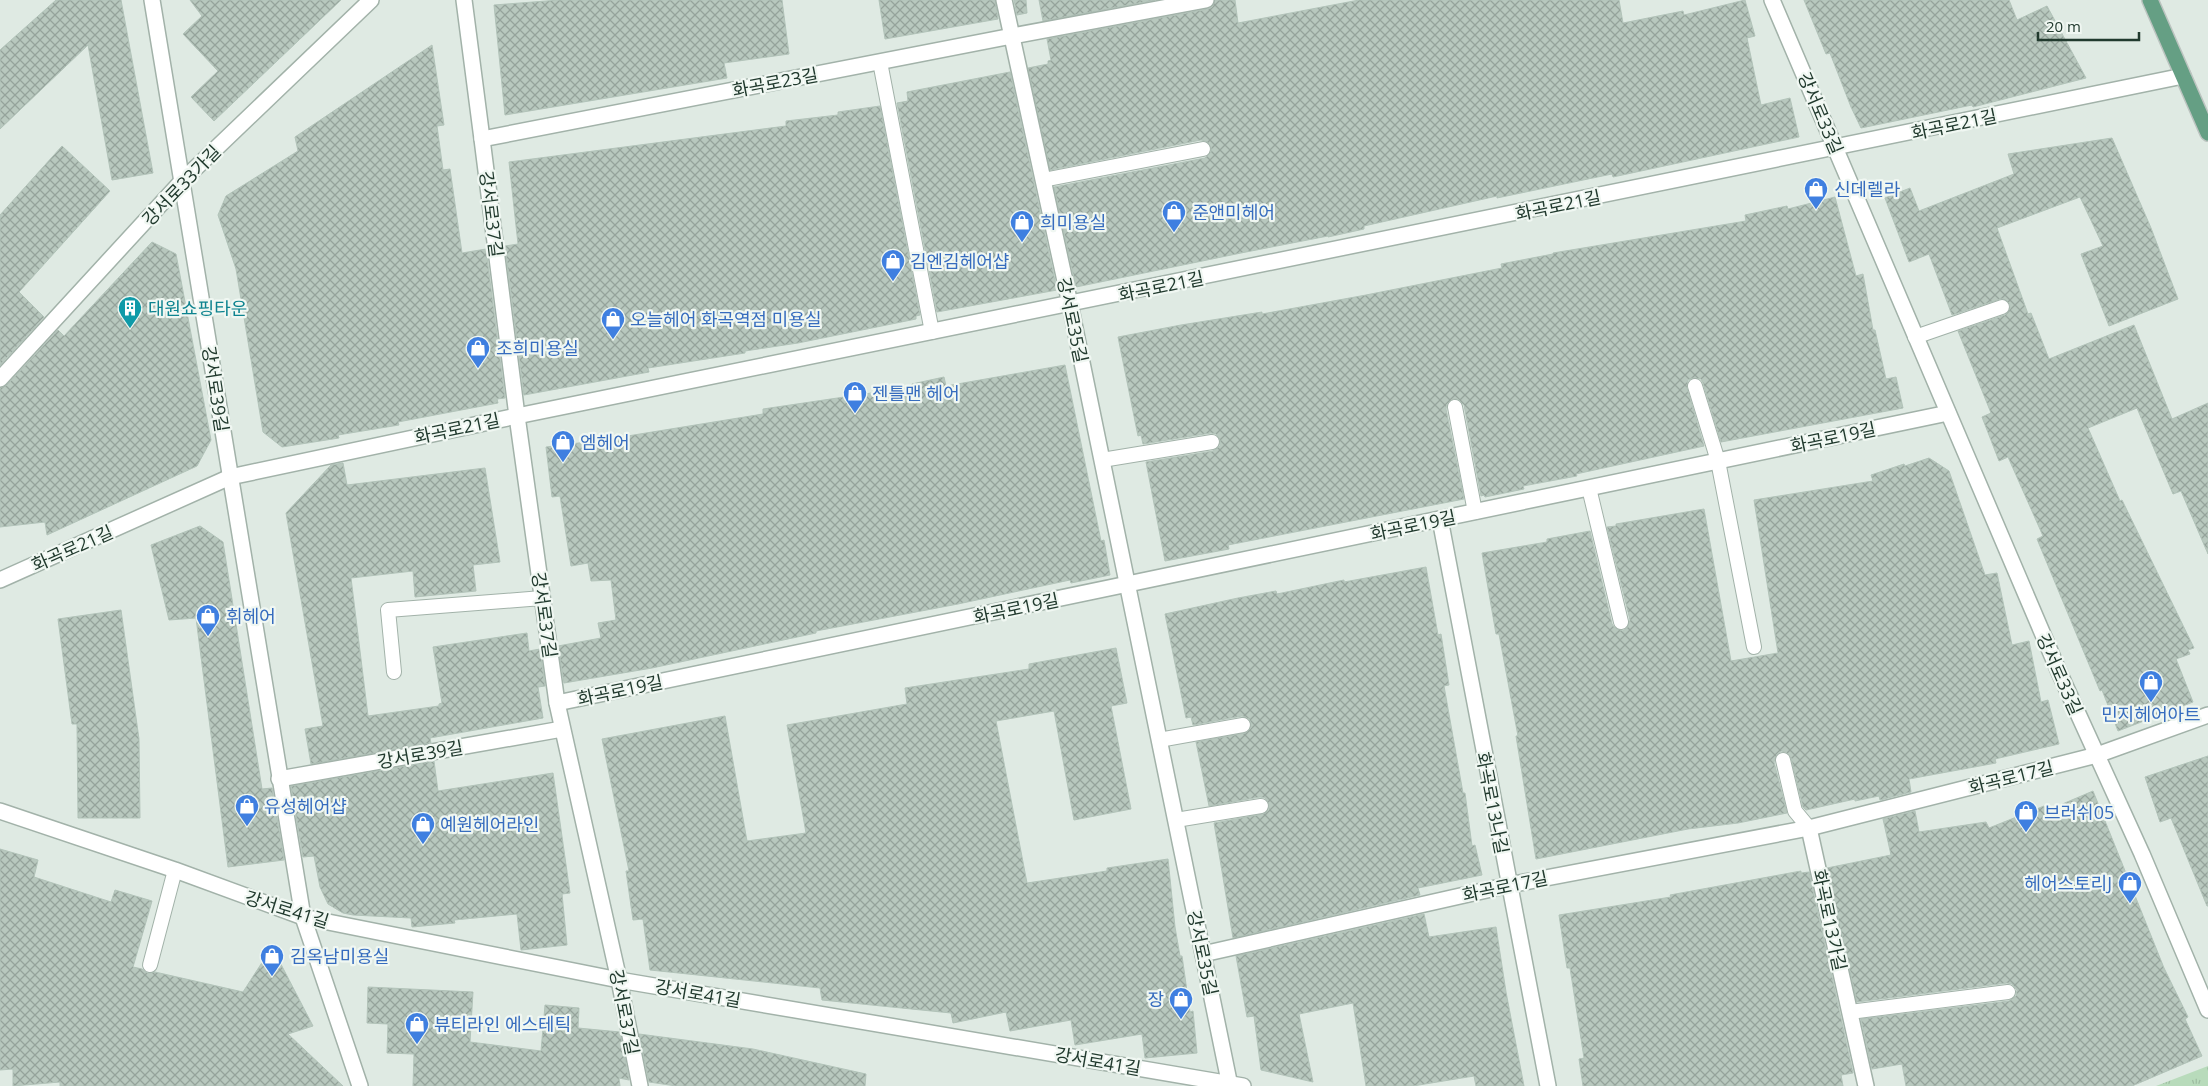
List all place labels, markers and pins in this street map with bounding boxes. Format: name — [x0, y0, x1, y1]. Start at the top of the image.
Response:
shop icon: 신데렐라 — [1803, 176, 1829, 210]
place label: 신데렐라 — [1834, 177, 1901, 201]
shop icon: 준앤미헤어 — [1161, 199, 1187, 233]
place label: 준앤미헤어 — [1192, 200, 1275, 224]
shop icon: 희미용실 — [1009, 209, 1035, 243]
place label: 희미용실 — [1040, 210, 1106, 234]
shop icon: 김엔김헤어샵 — [880, 248, 906, 282]
place label: 김엔김헤어샵 — [910, 249, 1009, 273]
building icon: 대원쇼핑타운 — [117, 295, 143, 329]
place label: 대원쇼핑타운 — [148, 296, 247, 320]
shop icon: 오늘헤어 화곡역점 미용실 — [600, 306, 626, 340]
place label: 오늘헤어 화곡역점 미용실 — [630, 307, 822, 331]
shop icon: 조희미용실 — [465, 335, 491, 369]
place label: 조희미용실 — [496, 336, 579, 360]
shop icon: 젠틀맨 헤어 — [842, 380, 868, 414]
place label: 젠틀맨 헤어 — [872, 381, 959, 405]
shop icon: 엠헤어 — [550, 429, 576, 463]
place label: 엠헤어 — [580, 430, 630, 454]
shop icon: 휘헤어 — [195, 603, 221, 637]
place label: 휘헤어 — [226, 604, 276, 628]
shop icon: 민지헤어아트 — [2138, 669, 2164, 703]
place label: 민지헤어아트 — [2101, 702, 2201, 726]
shop icon: 유성헤어샵 — [234, 793, 260, 827]
place label: 유성헤어샵 — [264, 794, 347, 818]
shop icon: 브러쉬05 — [2013, 799, 2039, 833]
place label: 브러쉬05 — [2044, 800, 2114, 824]
shop icon: 예원헤어라인 — [410, 811, 436, 845]
place label: 예원헤어라인 — [440, 812, 539, 836]
shop icon: 헤어스토리J — [2117, 870, 2143, 904]
place label: 헤어스토리J — [2024, 871, 2112, 895]
shop icon: 김옥남미용실 — [259, 943, 285, 977]
place label: 김옥남미용실 — [290, 944, 389, 968]
shop icon: 장 — [1168, 986, 1194, 1020]
place label: 장 — [1147, 987, 1164, 1011]
shop icon: 뷰티라인 에스테틱 — [404, 1011, 430, 1045]
place label: 뷰티라인 에스테틱 — [434, 1012, 571, 1036]

